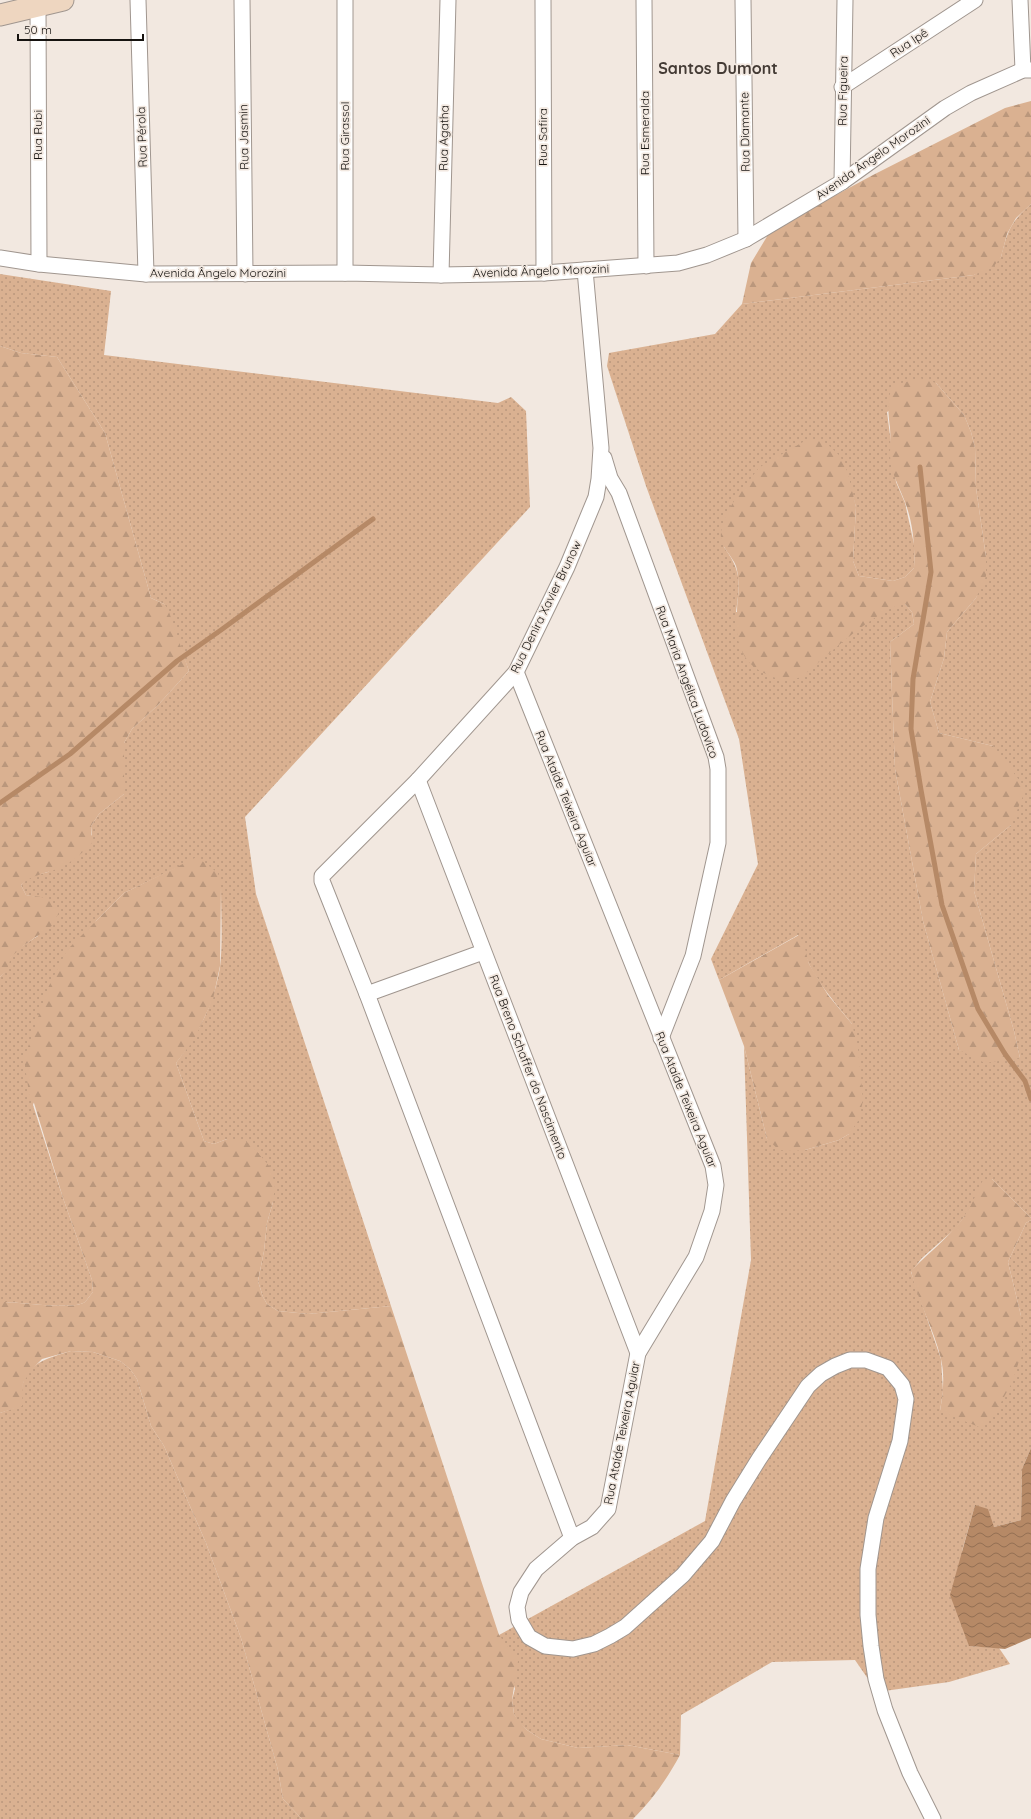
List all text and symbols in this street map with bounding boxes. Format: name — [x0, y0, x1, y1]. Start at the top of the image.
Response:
scale bar — [18, 16, 143, 42]
text: 50 m — [24, 22, 52, 37]
street label: Rua Ipê — [887, 25, 931, 60]
street label: Rua Figueira — [834, 56, 851, 126]
district label: Santos Dumont — [658, 58, 778, 78]
street label: Rua Esmeralda — [637, 91, 652, 175]
street label: Rua Diamante — [736, 92, 753, 172]
street label: Rua Girassol — [337, 101, 352, 171]
street label: Rua Jasmin — [235, 104, 252, 170]
street label: Rua Agatha — [435, 105, 452, 171]
street label: Rua Pérola — [133, 106, 150, 168]
street label: Rua Safira — [535, 108, 550, 166]
street label: Rua Rubi — [30, 110, 45, 160]
street label: Avenida Ângelo Morozini — [813, 112, 933, 203]
street label: Avenida Ângelo Morozini — [473, 261, 609, 280]
street label: Avenida Ângelo Morozini — [150, 265, 286, 280]
street label: Rua Denira Xavier Brunow — [507, 538, 584, 676]
street label: Rua Maria Angélica Ludovico — [653, 604, 722, 760]
street label: Rua Ataíde Teixeira Aguiar — [532, 728, 601, 870]
street label: Rua Breno Schaffer do Nascimento — [486, 973, 571, 1161]
street label: Rua Ataíde Teixeira Aguiar — [652, 1029, 721, 1171]
street label: Rua Ataíde Teixeira Aguiar — [600, 1360, 643, 1506]

